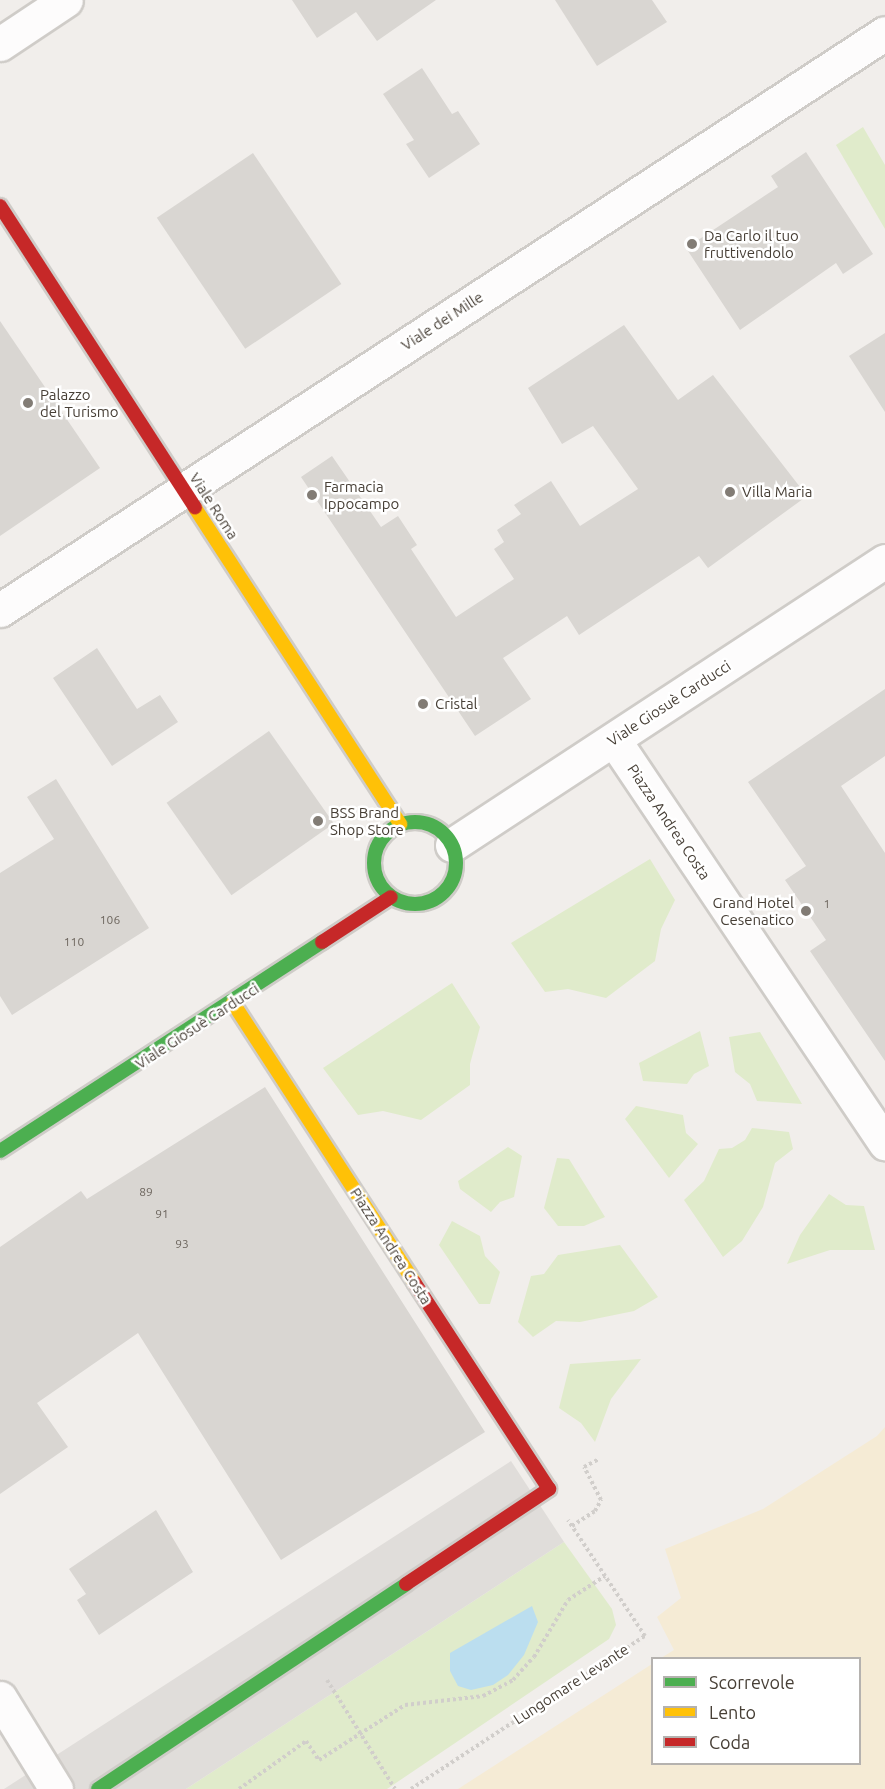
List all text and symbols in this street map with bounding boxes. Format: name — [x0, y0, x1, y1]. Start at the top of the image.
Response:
place label: Da Carlo il tuo fruttivendolo — [704, 226, 799, 261]
marker: Da Carlo il tuo fruttivendolo — [685, 237, 699, 251]
street label: Viale dei Mille — [398, 288, 486, 354]
place label: Palazzo del Turismo — [40, 385, 118, 420]
marker: Palazzo del Turismo — [21, 396, 35, 410]
street label: Viale Roma — [186, 469, 242, 543]
place label: Farmacia Ippocampo — [324, 477, 399, 512]
place label: Villa Maria — [742, 483, 812, 501]
marker: Villa Maria — [723, 485, 737, 499]
marker: Farmacia Ippocampo — [305, 488, 319, 502]
street label: Viale Giosuè Carducci — [604, 656, 734, 750]
place label: Cristal — [435, 695, 478, 713]
marker: Cristal — [416, 697, 430, 711]
street label: Piazza Andrea Costa — [624, 761, 714, 883]
place label: BSS Brand Shop Store — [330, 803, 404, 838]
marker: BSS Brand Shop Store — [311, 814, 325, 828]
place label: Grand Hotel Cesenatico — [713, 893, 794, 928]
house number: 1 — [824, 897, 830, 911]
marker: Grand Hotel Cesenatico — [799, 904, 813, 918]
house number: 106 — [100, 913, 120, 927]
house number: 110 — [64, 935, 84, 949]
street label: Viale Giosuè Carducci — [132, 979, 262, 1073]
street label: Piazza Andrea Costa — [347, 1184, 435, 1308]
house number: 89 — [139, 1185, 153, 1199]
house number: 91 — [155, 1207, 169, 1221]
house number: 93 — [175, 1237, 189, 1251]
street label: Lungomare Levante — [510, 1640, 632, 1728]
legend — [651, 1657, 861, 1765]
text: Scorrevole — [709, 1672, 795, 1692]
text: Lento — [709, 1702, 756, 1722]
text: Coda — [709, 1732, 750, 1752]

